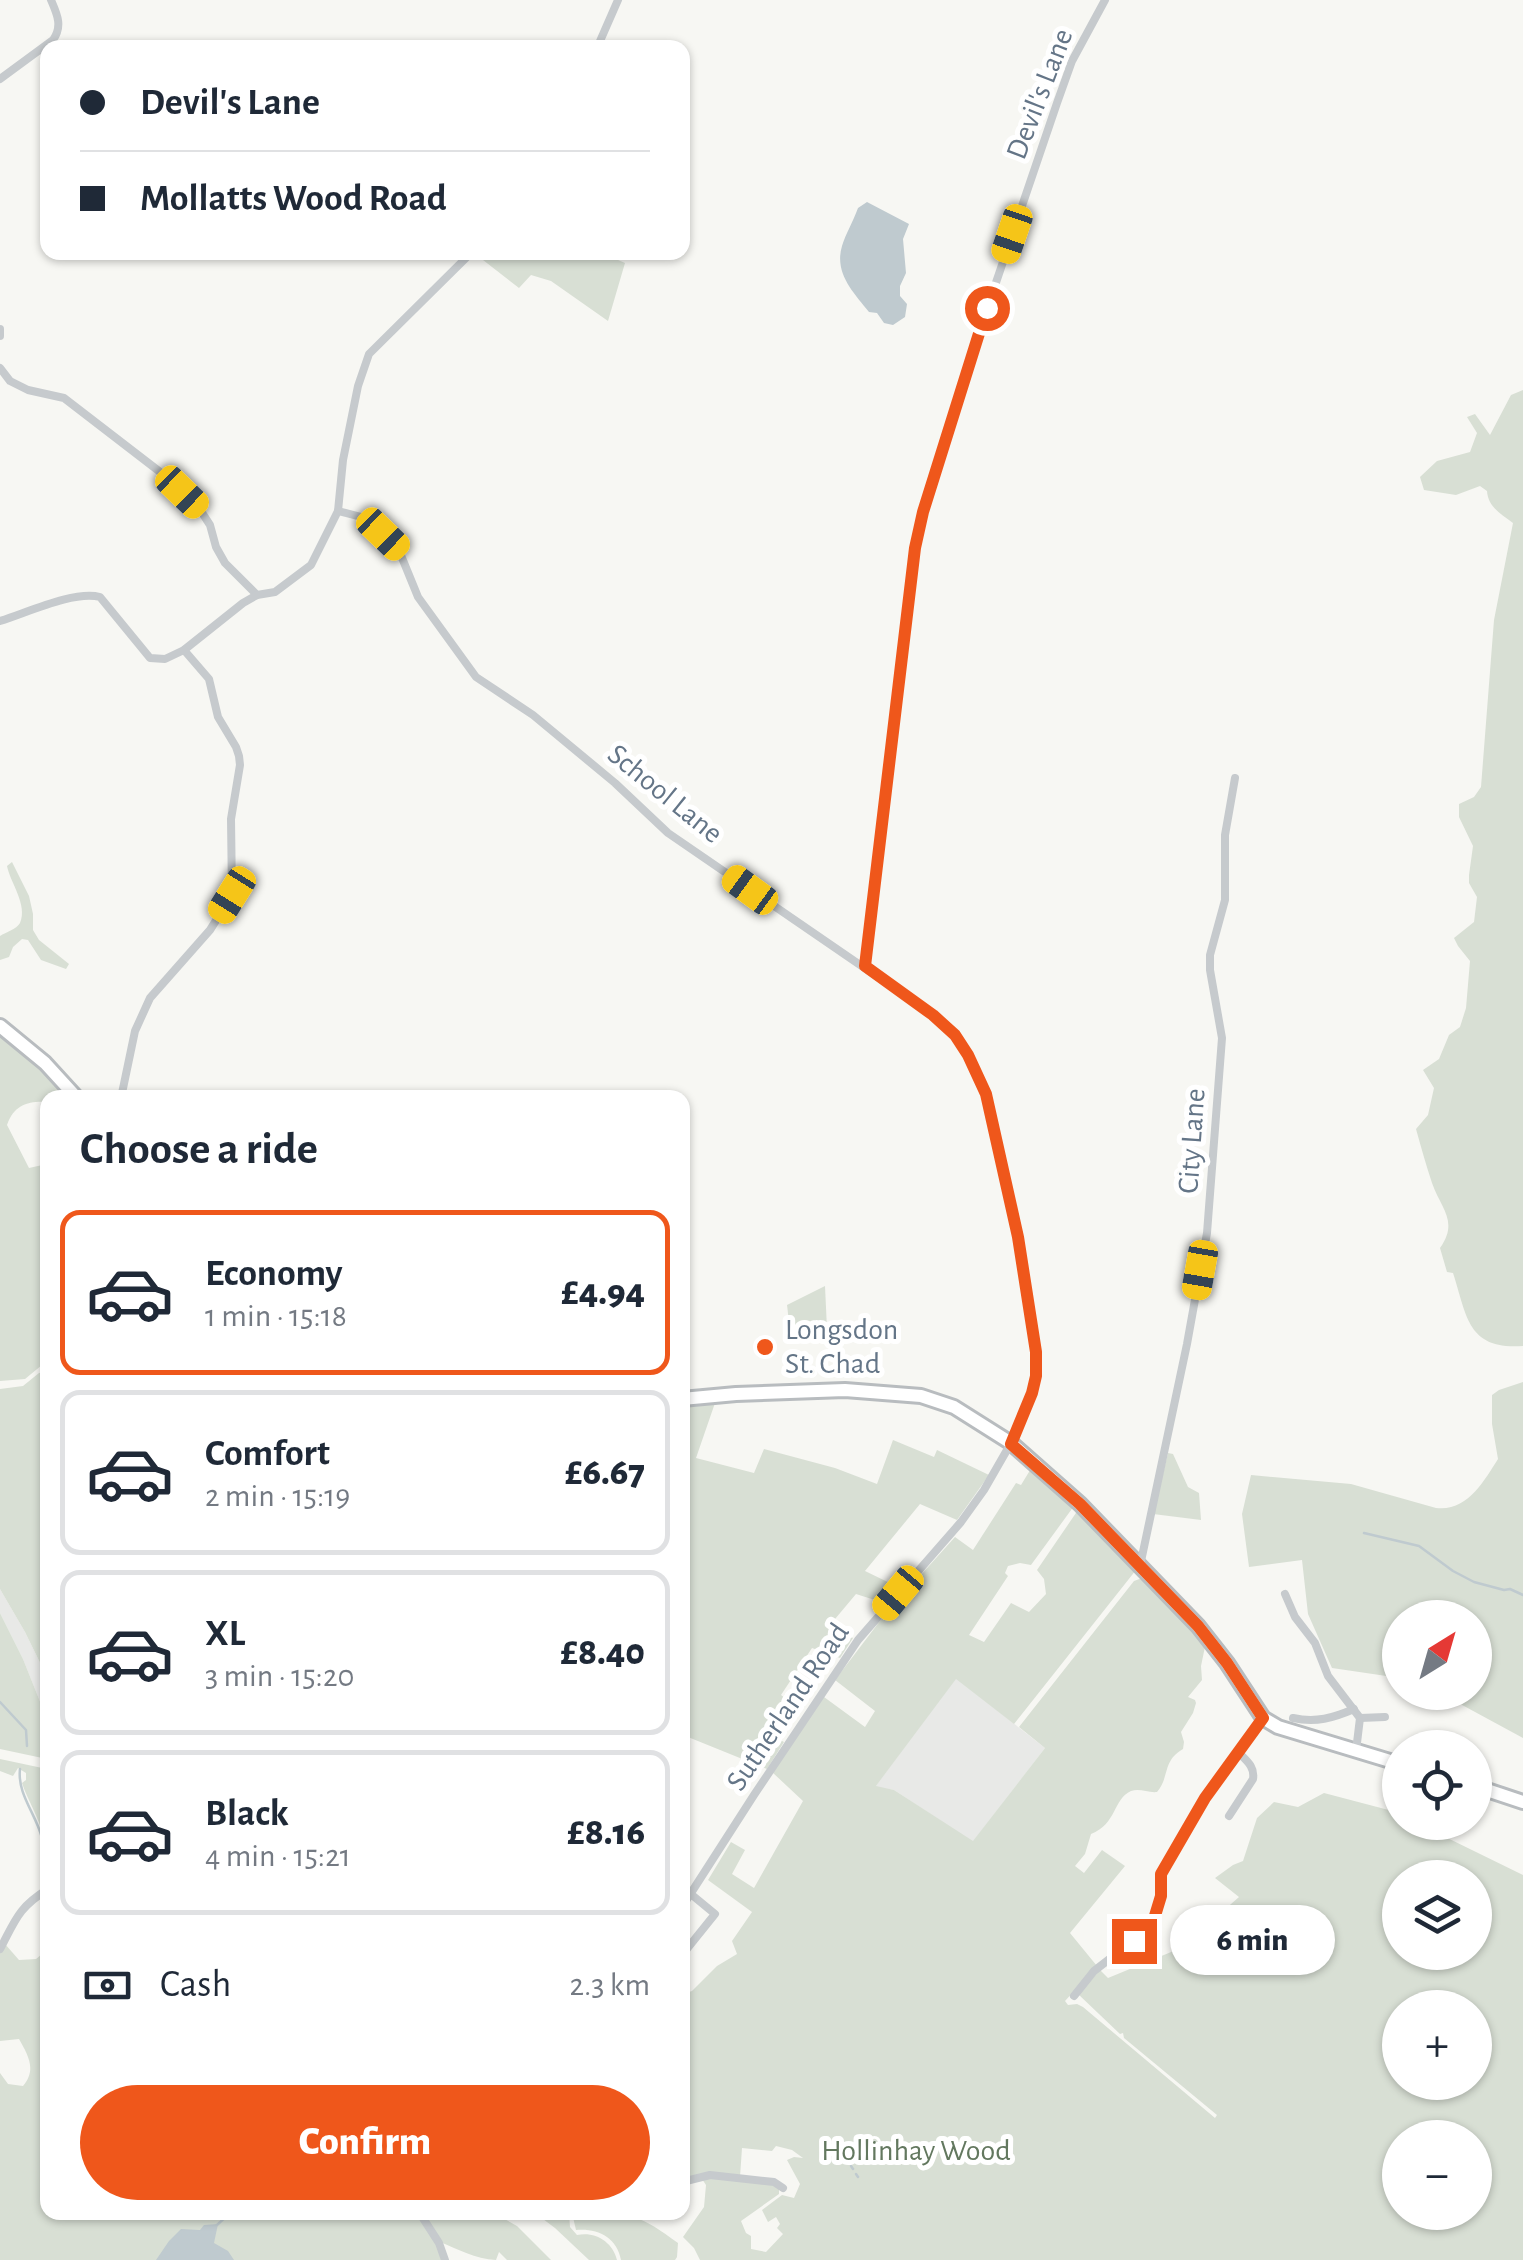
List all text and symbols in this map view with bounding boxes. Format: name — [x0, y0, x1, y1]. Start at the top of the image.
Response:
street label: Devil's Lane — [1001, 25, 1079, 163]
text: Devil's Lane — [140, 84, 320, 122]
text: Mollatts Wood Road — [140, 180, 447, 218]
car — [988, 201, 1036, 267]
route start — [965, 286, 1010, 331]
car — [150, 460, 214, 524]
car — [351, 502, 415, 566]
street label: School Lane — [602, 739, 728, 849]
car — [717, 860, 783, 920]
car — [203, 862, 261, 928]
street label: City Lane — [1173, 1087, 1211, 1195]
text: Choose a ride — [80, 1127, 318, 1172]
car — [1180, 1238, 1220, 1302]
icon: car — [85, 1248, 175, 1338]
text: Economy — [205, 1255, 343, 1293]
text: £4.94 — [561, 1274, 645, 1312]
text: 1 min · 15:18 — [205, 1300, 347, 1332]
place label: Longsdon St. Chad — [785, 1315, 898, 1379]
marker: Longsdon St. Chad — [754, 1336, 776, 1358]
icon: car — [85, 1428, 175, 1518]
text: Comfort — [205, 1435, 330, 1473]
text: £6.67 — [565, 1454, 645, 1492]
text: 2 min · 15:19 — [205, 1480, 350, 1512]
car — [867, 1560, 929, 1626]
north arrow — [1382, 1600, 1492, 1710]
map controls — [1382, 1600, 1492, 2230]
icon: car — [85, 1608, 175, 1698]
text: XL — [205, 1615, 245, 1653]
street label: Sutherland Road — [721, 1618, 855, 1796]
text: £8.40 — [561, 1634, 645, 1672]
text: 3 min · 15:20 — [205, 1660, 354, 1692]
button: locate — [1382, 1730, 1492, 1840]
icon: car — [85, 1788, 175, 1878]
text: Black — [205, 1795, 289, 1833]
text: £8.16 — [567, 1814, 645, 1852]
text: 4 min · 15:21 — [205, 1840, 351, 1872]
button: layers — [1382, 1860, 1492, 1970]
callout: 6 min — [1169, 1906, 1334, 1976]
route end — [1112, 1919, 1157, 1964]
text: 6 min — [1216, 1924, 1289, 1956]
icon: cash — [80, 1958, 135, 2013]
text: Cash — [160, 1966, 231, 2004]
text: 2.3 km — [569, 1969, 650, 2001]
button: + — [1382, 1990, 1492, 2100]
button: Confirm — [80, 2085, 650, 2200]
button: − — [1382, 2120, 1492, 2230]
park label: Hollinhay Wood — [821, 2136, 1011, 2166]

